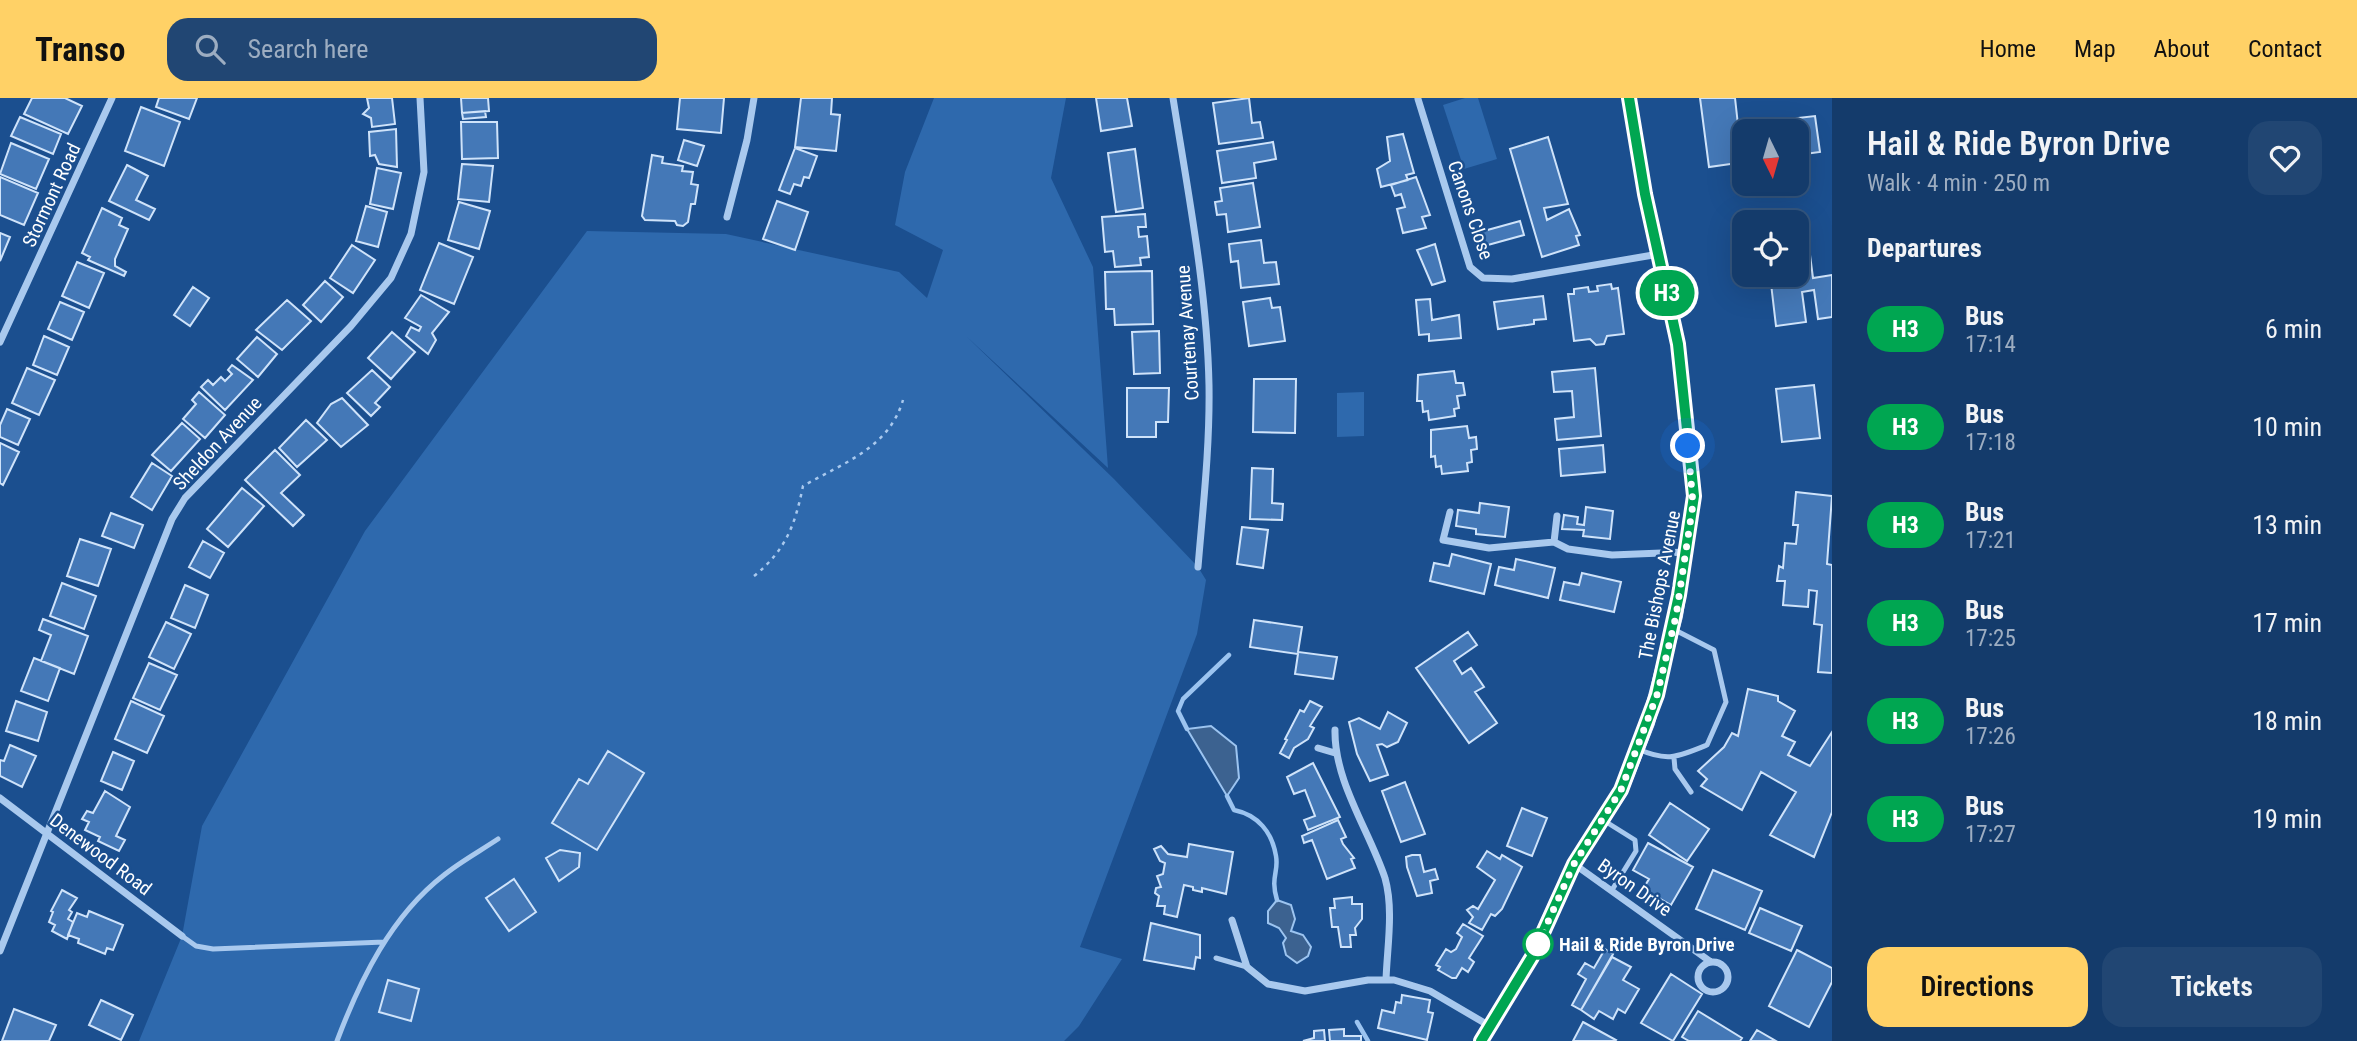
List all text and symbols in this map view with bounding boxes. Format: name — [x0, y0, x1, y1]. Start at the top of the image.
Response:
search box — [167, 18, 657, 81]
text: Transo — [35, 30, 125, 69]
icon: search — [191, 30, 229, 68]
text: Search here — [247, 34, 368, 64]
text: Home — [1980, 35, 2036, 63]
text: Map — [2074, 35, 2116, 63]
text: About — [2154, 35, 2210, 63]
text: Contact — [2248, 35, 2322, 63]
north arrow — [1732, 119, 1810, 196]
map controls — [1732, 119, 1809, 287]
button: heart — [2248, 121, 2322, 195]
text: Hail & Ride Byron Drive — [1867, 124, 2170, 163]
street label: Stormont Road — [17, 140, 85, 251]
street label: Canons Close — [1443, 158, 1498, 263]
text: Walk · 4 min · 250 m — [1867, 170, 2050, 197]
button: locate — [1732, 210, 1809, 287]
text: Departures — [1867, 233, 1982, 263]
street label: Courtenay Avenue — [1171, 265, 1204, 401]
line badge: H3 — [1636, 270, 1698, 316]
text: H3 — [1654, 279, 1680, 307]
text: Bus — [1965, 301, 2004, 331]
text: 6 min — [2265, 314, 2322, 344]
text: H3 — [1892, 315, 1919, 343]
text: 17:14 — [1965, 331, 2016, 358]
street label: Sheldon Avenue — [168, 392, 267, 495]
text: Bus — [1965, 399, 2004, 429]
text: 10 min — [2252, 412, 2322, 442]
text: H3 — [1892, 413, 1919, 441]
your location — [1670, 428, 1705, 463]
text: 17:18 — [1965, 429, 2016, 456]
text: Bus — [1965, 497, 2004, 527]
street label: The Bishops Avenue — [1634, 508, 1685, 662]
text: 13 min — [2252, 510, 2322, 540]
text: H3 — [1892, 511, 1919, 539]
text: 17:21 — [1965, 527, 2016, 554]
text: Bus — [1965, 595, 2004, 625]
text: 17 min — [2252, 608, 2322, 638]
text: H3 — [1892, 609, 1919, 637]
text: 17:25 — [1965, 625, 2016, 652]
text: Bus — [1965, 693, 2004, 723]
text: 18 min — [2252, 706, 2322, 736]
text: H3 — [1892, 707, 1919, 735]
text: 17:26 — [1965, 723, 2016, 750]
text: Bus — [1965, 791, 2004, 821]
text: 19 min — [2252, 804, 2322, 834]
text: H3 — [1892, 805, 1919, 833]
street label: Denewood Road — [45, 809, 156, 900]
text: 17:27 — [1965, 821, 2016, 848]
street label: Byron Drive — [1593, 854, 1676, 921]
marker: Hail & Ride Byron Drive — [1523, 929, 1553, 959]
place label: Hail & Ride Byron Drive — [1559, 933, 1735, 956]
button: Directions — [1867, 947, 2088, 1027]
button: Tickets — [2102, 947, 2322, 1027]

